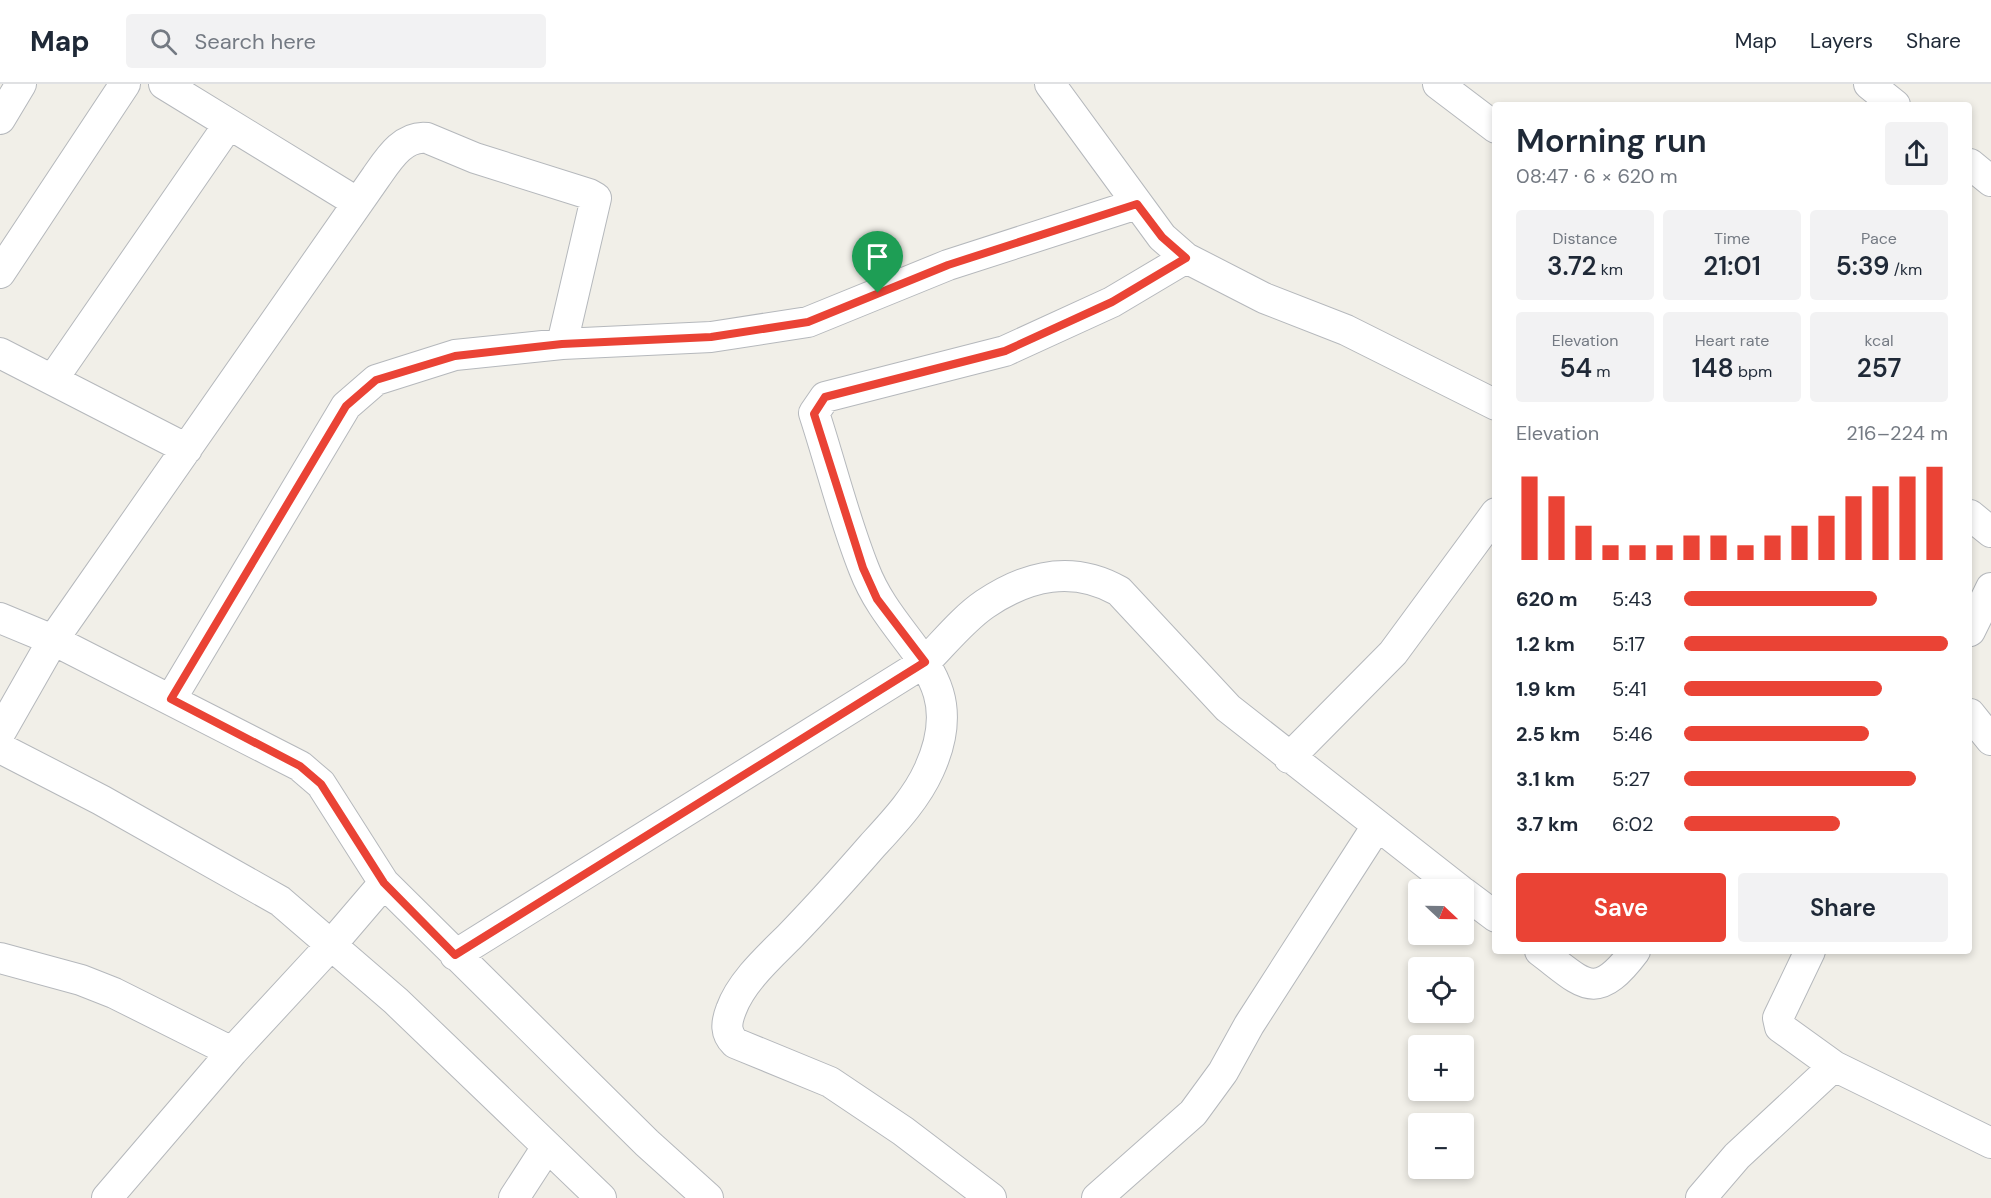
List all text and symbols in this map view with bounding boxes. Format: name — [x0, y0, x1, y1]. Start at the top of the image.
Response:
search box — [126, 14, 546, 68]
text: Map — [30, 23, 90, 60]
icon: search — [147, 25, 180, 58]
text: Search here — [195, 27, 316, 56]
text: Map — [1735, 27, 1777, 55]
text: Layers — [1810, 27, 1873, 55]
text: Share — [1906, 27, 1961, 55]
text: Morning run — [1516, 119, 1707, 162]
button: share — [1885, 122, 1948, 185]
text: 08:47 · 6 × 620 m — [1516, 163, 1678, 189]
text: Distance — [1553, 228, 1617, 249]
text: Time — [1714, 228, 1750, 249]
text: Pace — [1861, 228, 1897, 249]
pin — [852, 231, 903, 293]
icon: arrive — [861, 240, 894, 273]
text: 3.72 — [1547, 249, 1596, 283]
text: 21:01 — [1703, 249, 1761, 283]
text: 5:39 — [1836, 249, 1889, 283]
text: km — [1596, 259, 1623, 280]
text: /km — [1889, 259, 1922, 280]
text: Elevation — [1552, 330, 1618, 351]
text: Heart rate — [1695, 330, 1769, 351]
text: kcal — [1865, 330, 1893, 351]
text: 54 — [1559, 351, 1592, 385]
text: 148 — [1692, 351, 1734, 385]
text: 257 — [1857, 351, 1901, 385]
text: m — [1592, 361, 1611, 382]
text: bpm — [1734, 361, 1772, 382]
text: Elevation — [1516, 420, 1599, 446]
text: 216–224 m — [1846, 420, 1948, 446]
text: 620 m — [1516, 586, 1578, 612]
text: 5:43 — [1612, 586, 1652, 612]
text: 1.2 km — [1516, 631, 1575, 657]
text: 5:17 — [1612, 631, 1645, 657]
text: 1.9 km — [1516, 676, 1576, 702]
text: 5:41 — [1612, 676, 1647, 702]
text: 2.5 km — [1516, 721, 1580, 747]
text: 5:46 — [1612, 721, 1653, 747]
text: 3.1 km — [1516, 766, 1575, 792]
text: 5:27 — [1612, 766, 1650, 792]
text: 3.7 km — [1516, 811, 1578, 837]
text: 6:02 — [1612, 811, 1654, 837]
button: Save — [1516, 873, 1726, 942]
button: Share — [1738, 873, 1948, 942]
north arrow — [1408, 879, 1474, 945]
map controls — [1408, 879, 1474, 1179]
button: locate — [1408, 957, 1474, 1023]
button: + — [1408, 1035, 1474, 1101]
button: − — [1408, 1113, 1474, 1179]

